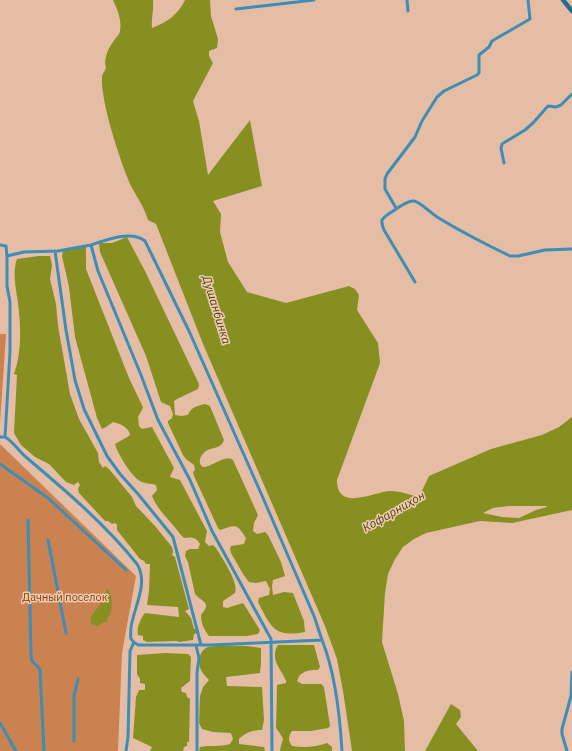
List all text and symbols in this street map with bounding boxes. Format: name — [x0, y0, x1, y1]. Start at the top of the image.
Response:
water label: Душанбинка — [199, 274, 233, 346]
water label: Кофарниҳон — [360, 488, 428, 536]
park label: Дачный поселок — [22, 591, 108, 605]

